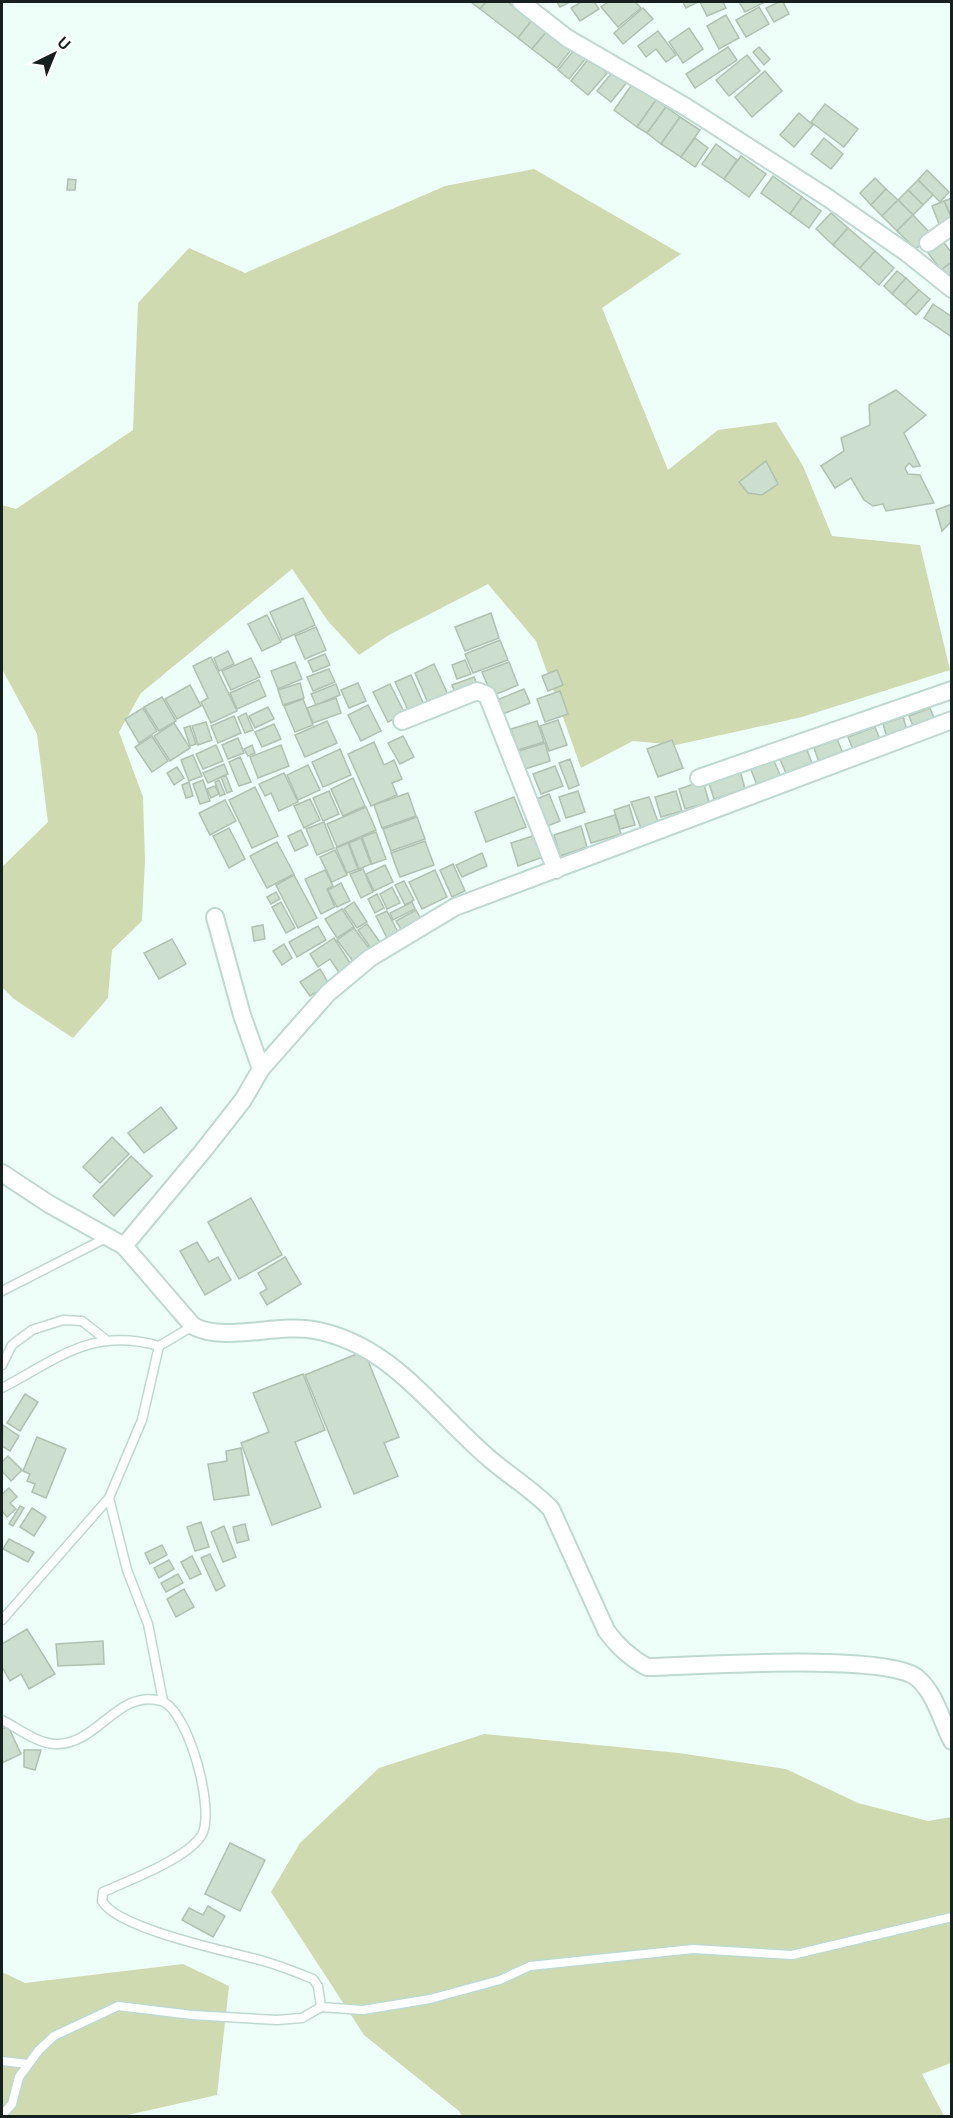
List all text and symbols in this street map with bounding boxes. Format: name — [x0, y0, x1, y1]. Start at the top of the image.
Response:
north arrow — [24, 24, 84, 84]
text: U — [53, 32, 75, 55]

